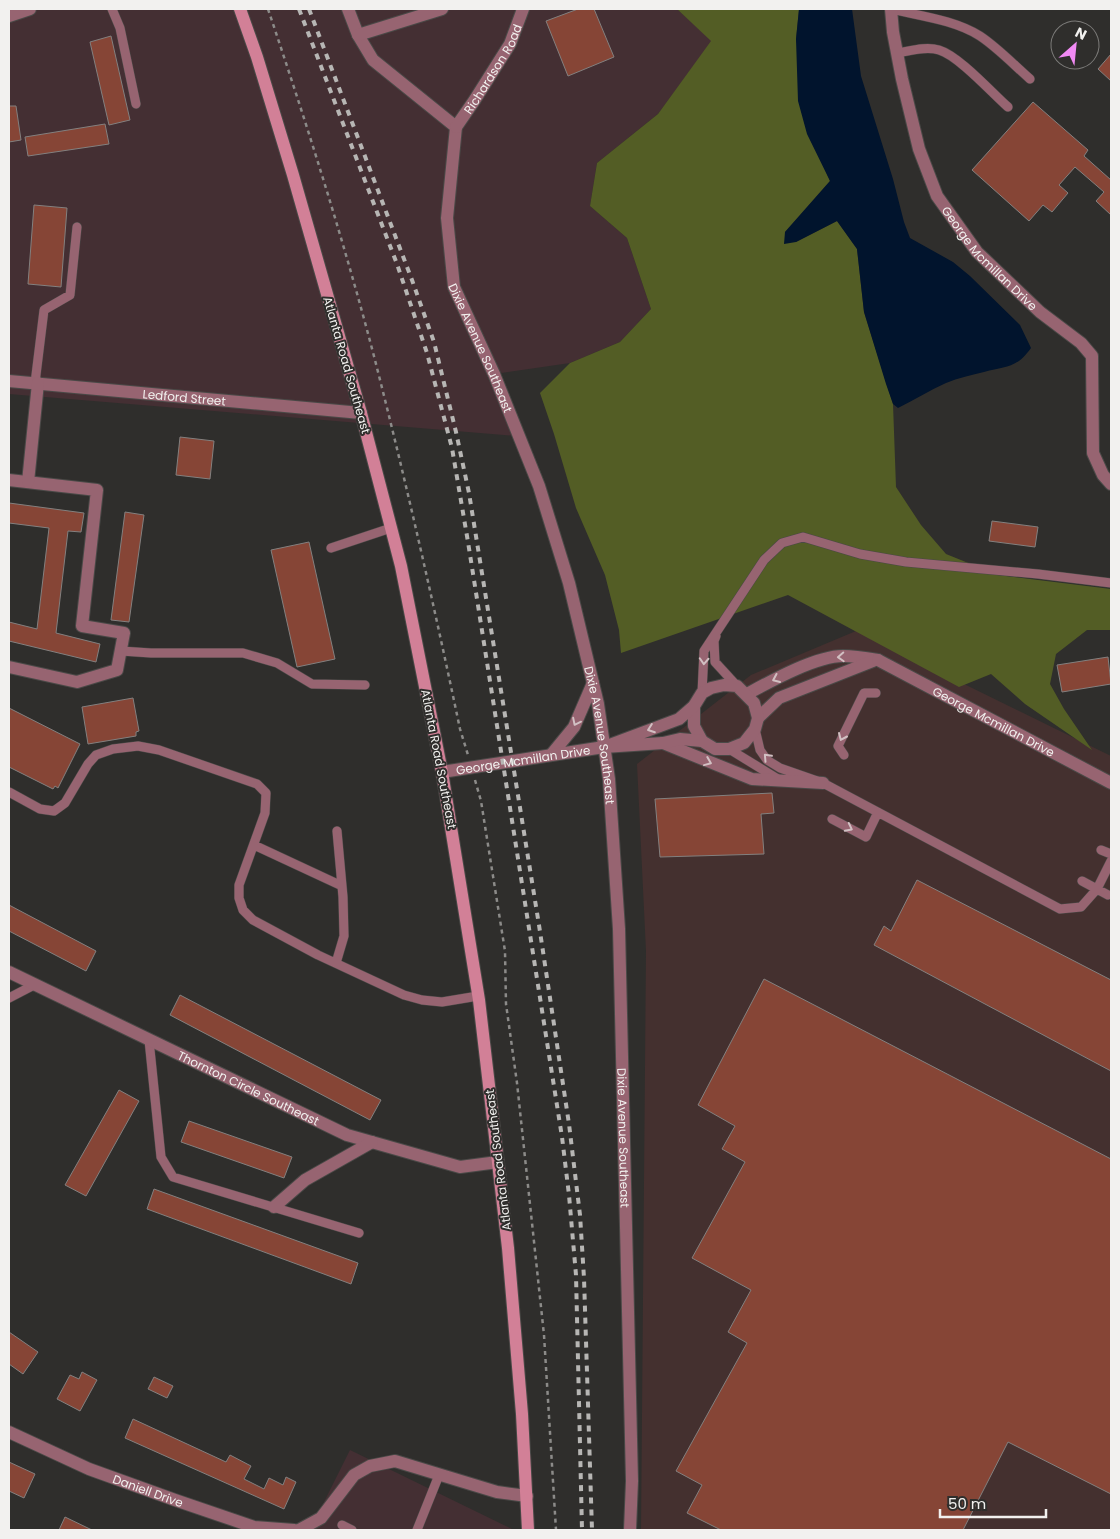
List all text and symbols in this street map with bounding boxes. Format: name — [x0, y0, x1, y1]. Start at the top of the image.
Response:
north arrow — [1050, 20, 1100, 70]
street label: Richardson Road — [459, 21, 525, 117]
text: N — [1072, 22, 1090, 45]
street label: George Mcmillan Drive — [938, 202, 1041, 314]
street label: Dixie Avenue Southeast — [445, 280, 517, 415]
street label: Atlanta Road Southeast — [319, 294, 375, 436]
street label: Ledford Street — [142, 385, 227, 409]
one-way arrow — [837, 651, 845, 662]
one-way arrow — [698, 657, 709, 665]
street label: Dixie Avenue Southeast — [581, 664, 619, 805]
one-way arrow — [772, 673, 781, 684]
street label: George Mcmillan Drive — [930, 682, 1058, 760]
street label: Atlanta Road Southeast — [417, 688, 461, 830]
one-way arrow — [572, 716, 582, 725]
one-way arrow — [648, 723, 656, 733]
one-way arrow — [837, 732, 848, 741]
street label: George Mcmillan Drive — [455, 741, 591, 778]
one-way arrow — [764, 754, 773, 763]
one-way arrow — [703, 756, 712, 766]
one-way arrow — [844, 822, 853, 832]
street label: Thornton Circle Southeast — [175, 1046, 322, 1129]
street label: Dixie Avenue Southeast — [614, 1068, 634, 1208]
street label: Atlanta Road Southeast — [481, 1089, 515, 1231]
street label: Daniell Drive — [110, 1470, 186, 1511]
scale bar — [940, 1486, 1046, 1518]
text: 50 m — [948, 1493, 986, 1514]

